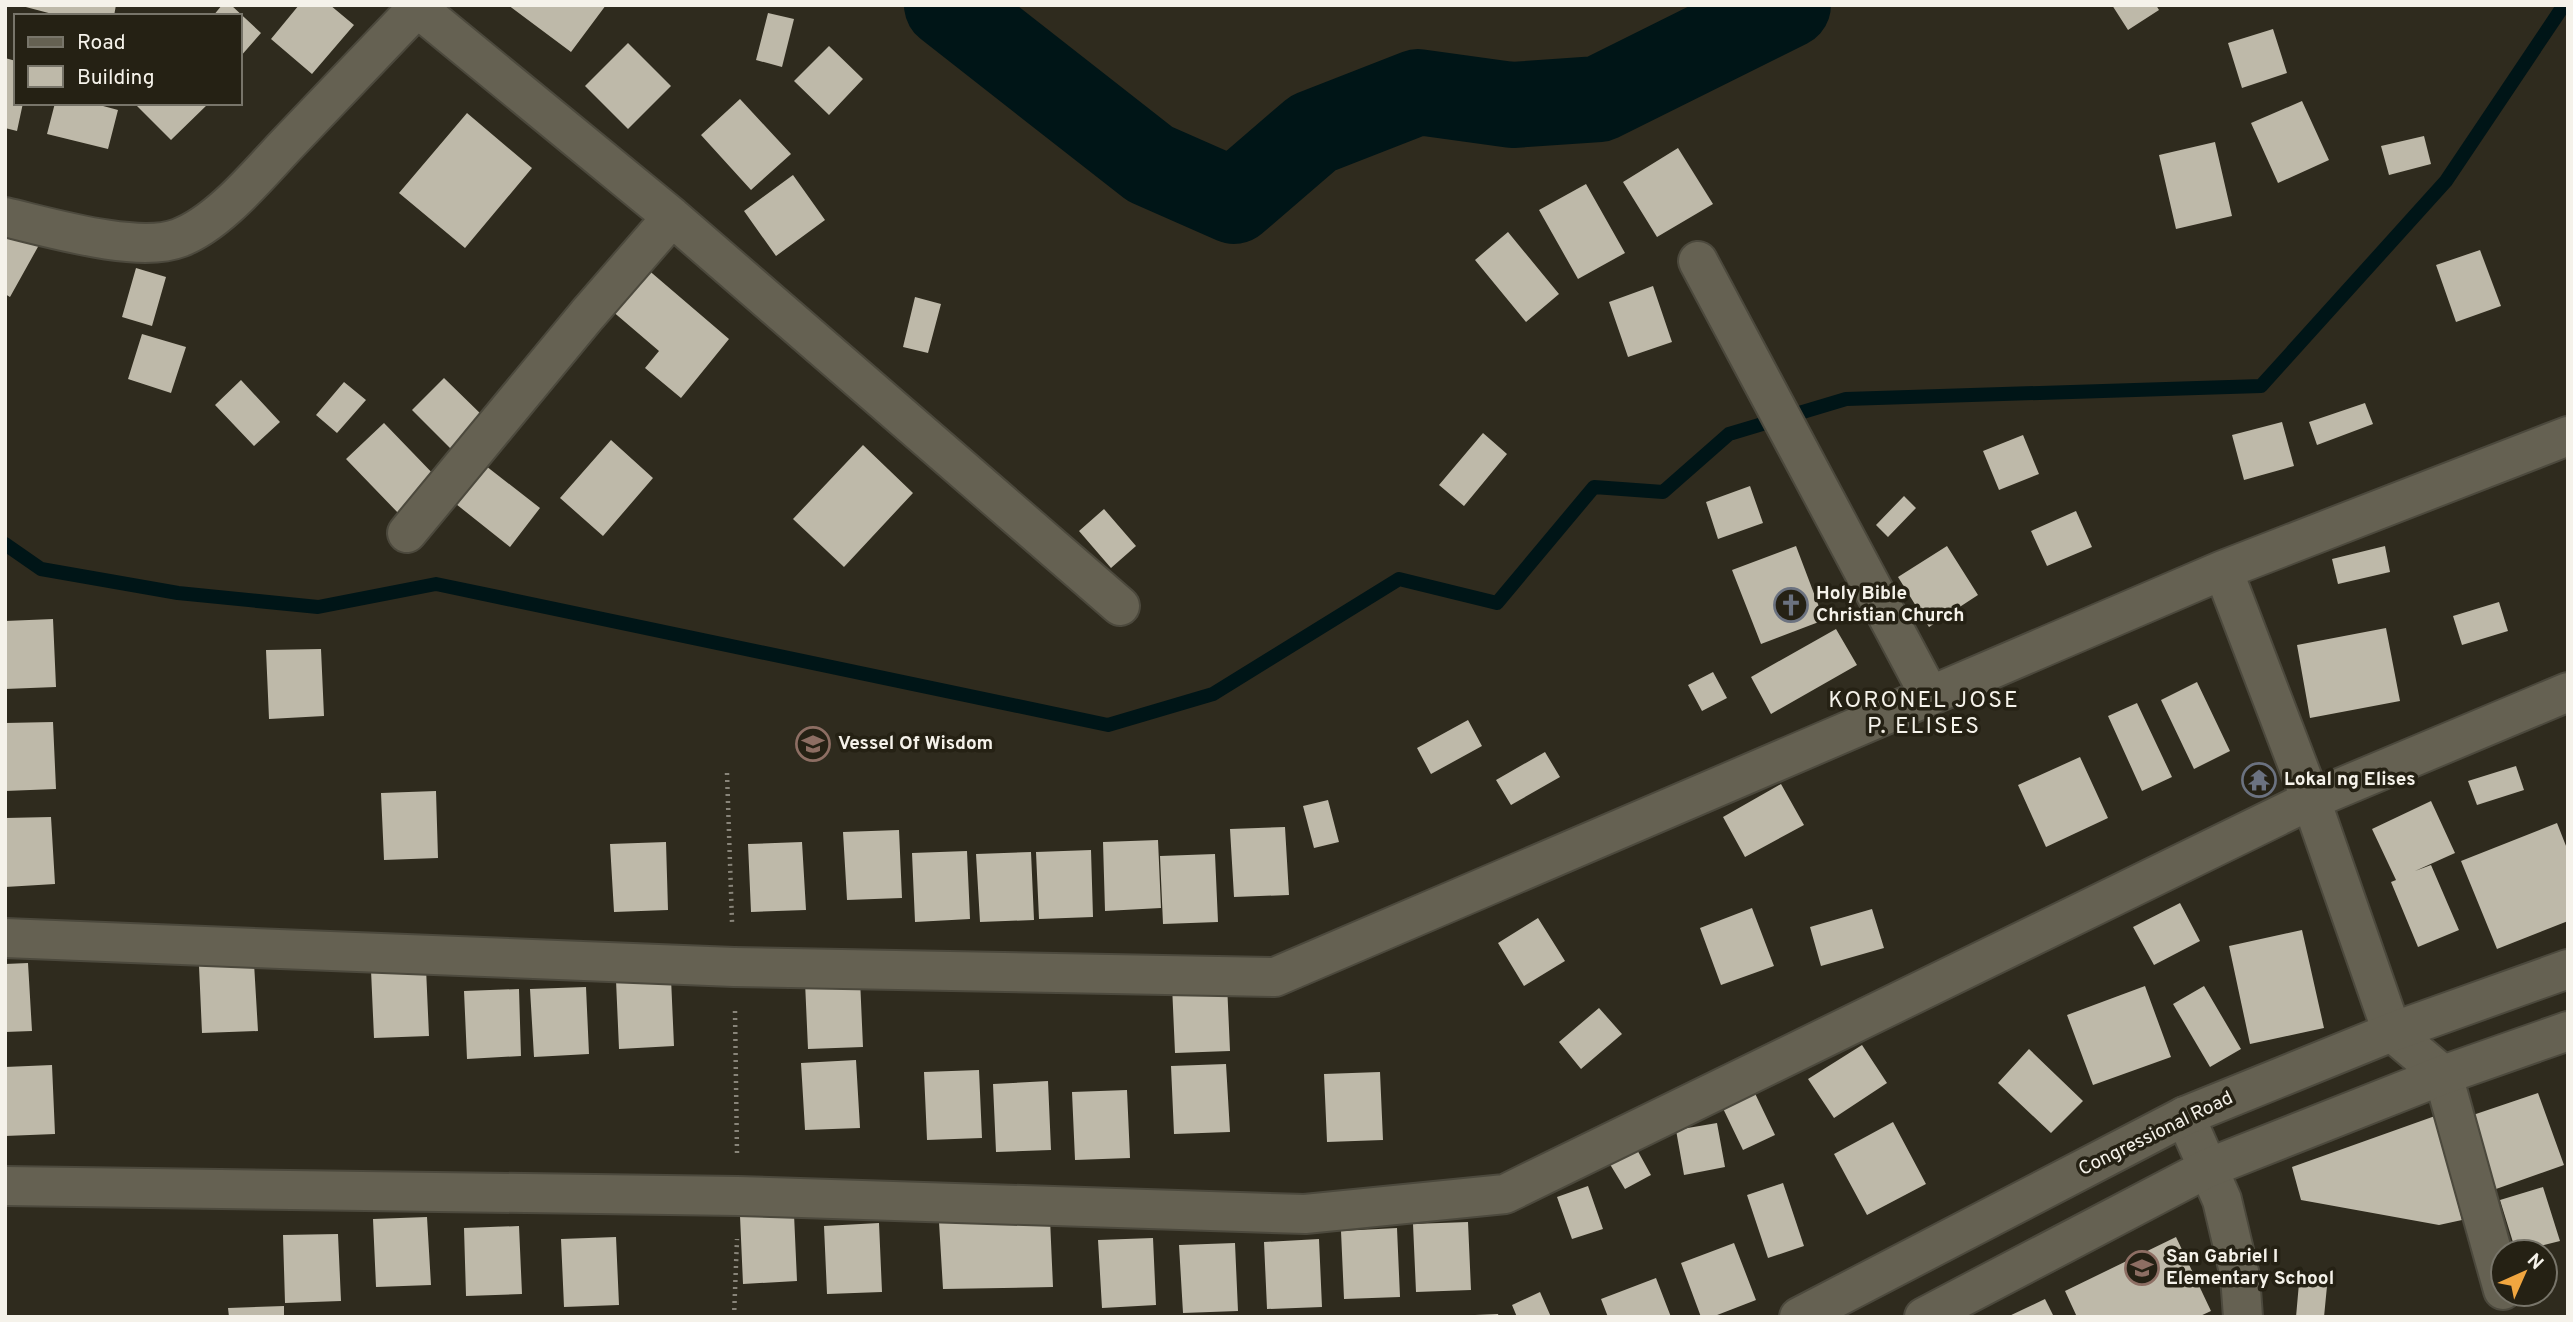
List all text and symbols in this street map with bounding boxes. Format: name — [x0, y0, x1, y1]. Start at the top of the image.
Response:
legend — [14, 14, 242, 105]
text: Road — [77, 30, 126, 57]
text: Building — [77, 65, 155, 92]
place label: Holy Bible Christian Church — [1816, 582, 1965, 628]
church icon: Holy Bible Christian Church — [1772, 586, 1810, 624]
district label: KORONEL JOSE P. ELISES — [1828, 687, 2020, 742]
school or university icon: Vessel Of Wisdom — [794, 725, 832, 763]
place label: Vessel Of Wisdom — [838, 732, 993, 756]
temple icon: Lokal ng Elises — [2240, 761, 2278, 799]
place label: Lokal ng Elises — [2284, 768, 2416, 792]
street label: Congressional Road — [2075, 1086, 2237, 1182]
north arrow — [2489, 1238, 2559, 1308]
place label: San Gabriel I Elementary School — [2166, 1245, 2334, 1291]
school or university icon: San Gabriel I Elementary School — [2123, 1249, 2161, 1287]
text: N — [2521, 1249, 2548, 1276]

